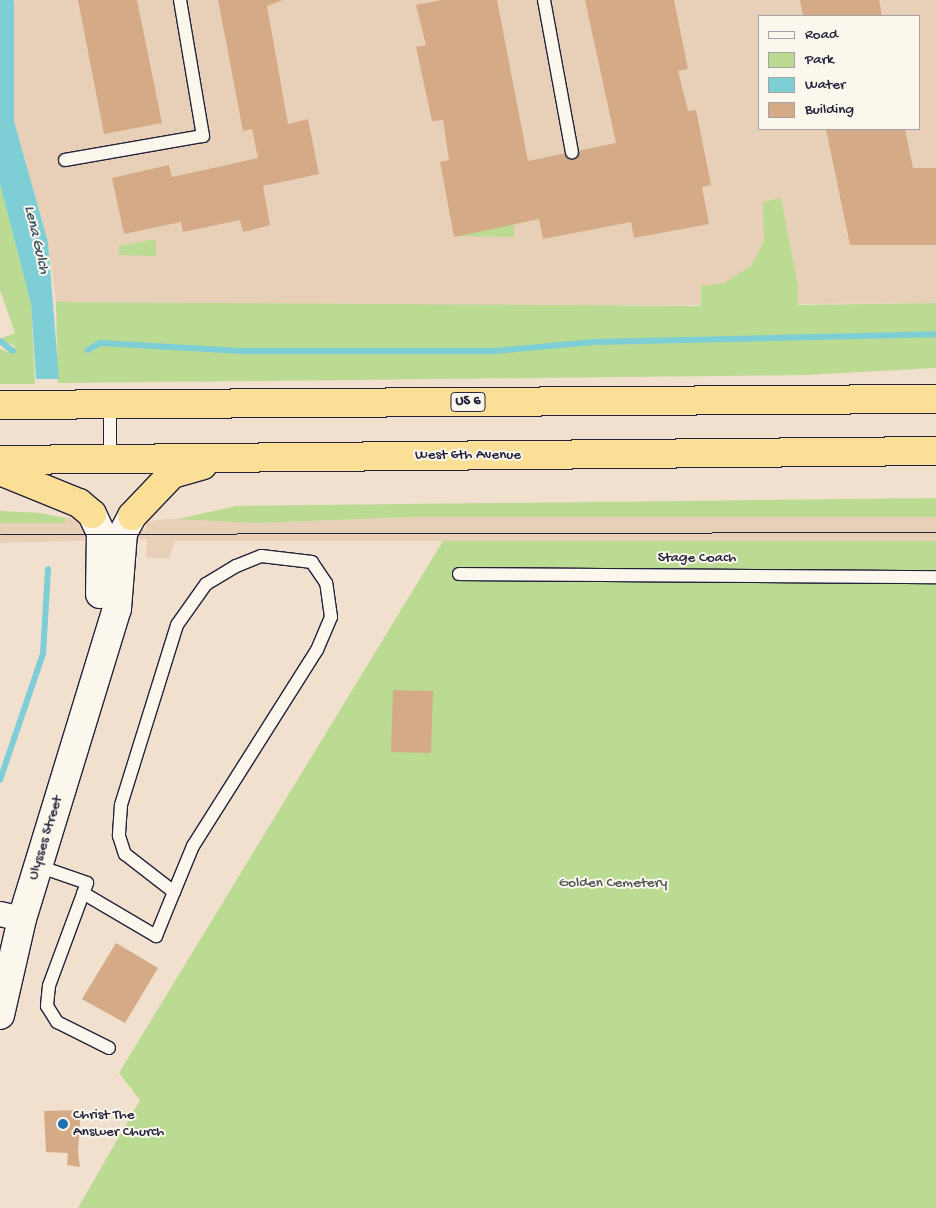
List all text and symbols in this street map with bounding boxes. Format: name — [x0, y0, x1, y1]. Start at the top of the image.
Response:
legend — [758, 15, 921, 130]
text: Road — [805, 26, 838, 44]
text: Park — [805, 51, 834, 69]
text: Water — [805, 76, 845, 94]
text: Building — [805, 101, 854, 119]
water label: Lena Gulch — [18, 204, 52, 276]
road number: US 6 — [450, 391, 486, 414]
street label: West 6th Avenue — [415, 447, 521, 465]
street label: Stage Coach — [658, 550, 736, 568]
street label: Ulysses Street — [25, 794, 67, 882]
park label: Golden Cemetery — [559, 875, 667, 893]
place label: Christ The Answer Church — [73, 1106, 164, 1141]
marker: Christ The Answer Church — [57, 1118, 69, 1130]

